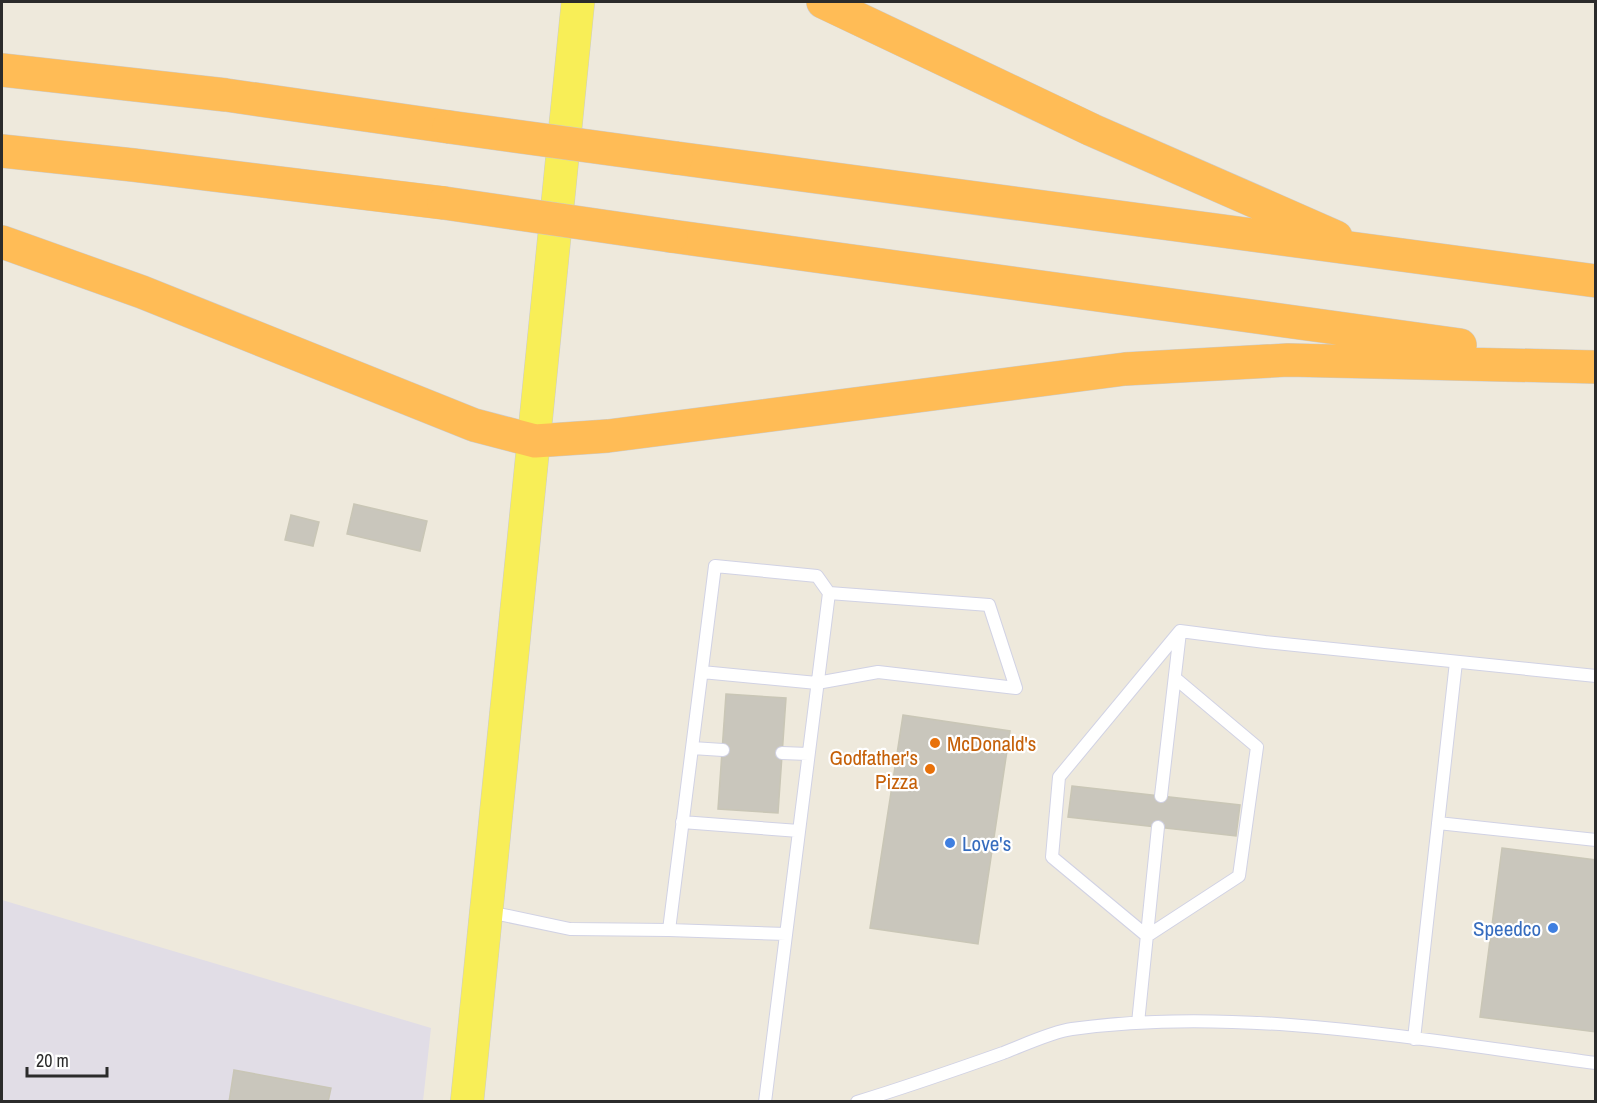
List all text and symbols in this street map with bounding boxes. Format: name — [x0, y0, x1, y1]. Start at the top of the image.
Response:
place label: McDonald's — [947, 729, 1036, 758]
marker: McDonald's — [928, 736, 942, 750]
place label: Godfather's Pizza — [830, 743, 918, 796]
marker: Godfather's Pizza — [923, 762, 937, 776]
place label: Love's — [962, 829, 1011, 858]
marker: Love's — [943, 836, 957, 850]
place label: Speedco — [1473, 914, 1541, 943]
marker: Speedco — [1546, 921, 1560, 935]
scale bar — [27, 1040, 106, 1078]
text: 20 m — [36, 1048, 69, 1073]

